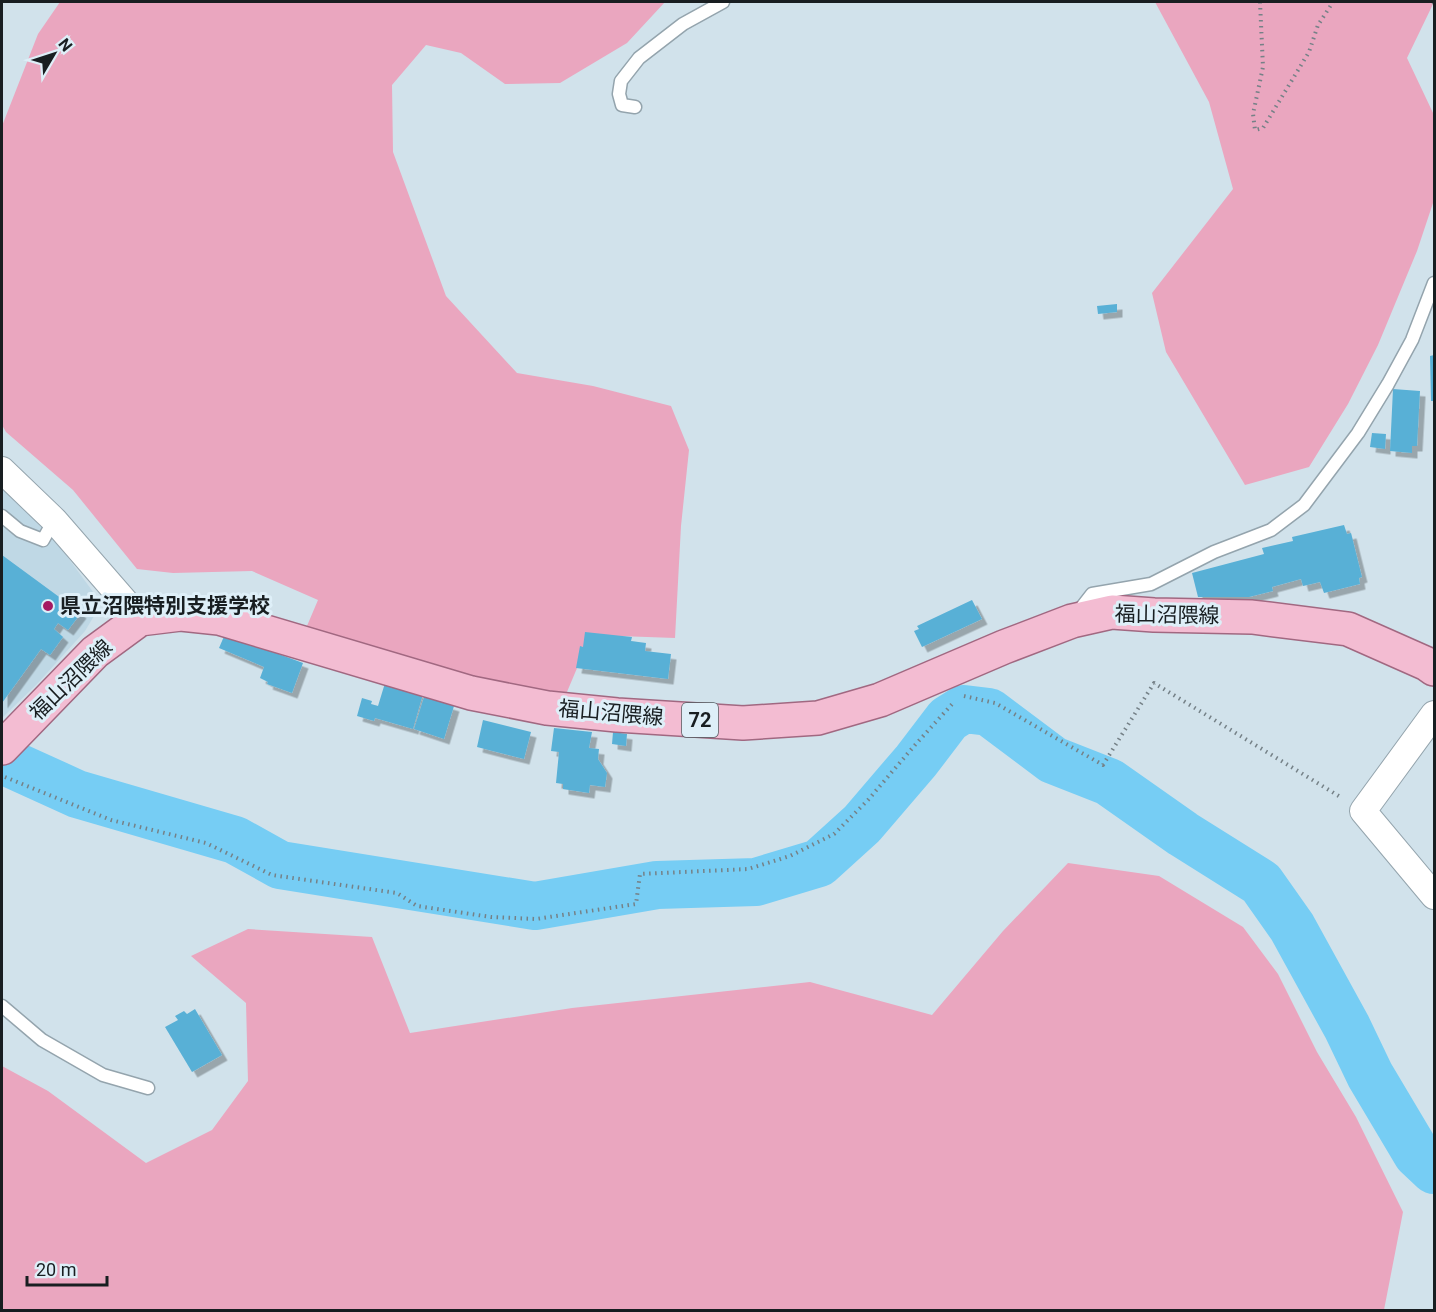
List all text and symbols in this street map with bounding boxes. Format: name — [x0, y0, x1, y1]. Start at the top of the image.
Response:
north arrow — [24, 24, 84, 84]
text: N — [54, 35, 76, 55]
place label: 県立沼隈特別支援学校 — [60, 594, 270, 618]
marker: 県立沼隈特別支援学校 — [41, 599, 55, 613]
street label: 福山沼隈線 — [1114, 602, 1220, 628]
street label: 福山沼隈線 — [25, 635, 117, 725]
street label: 福山沼隈線 — [558, 696, 664, 730]
road number: 72 — [682, 703, 718, 737]
scale bar — [27, 1249, 106, 1287]
text: 20 m — [36, 1259, 76, 1280]

